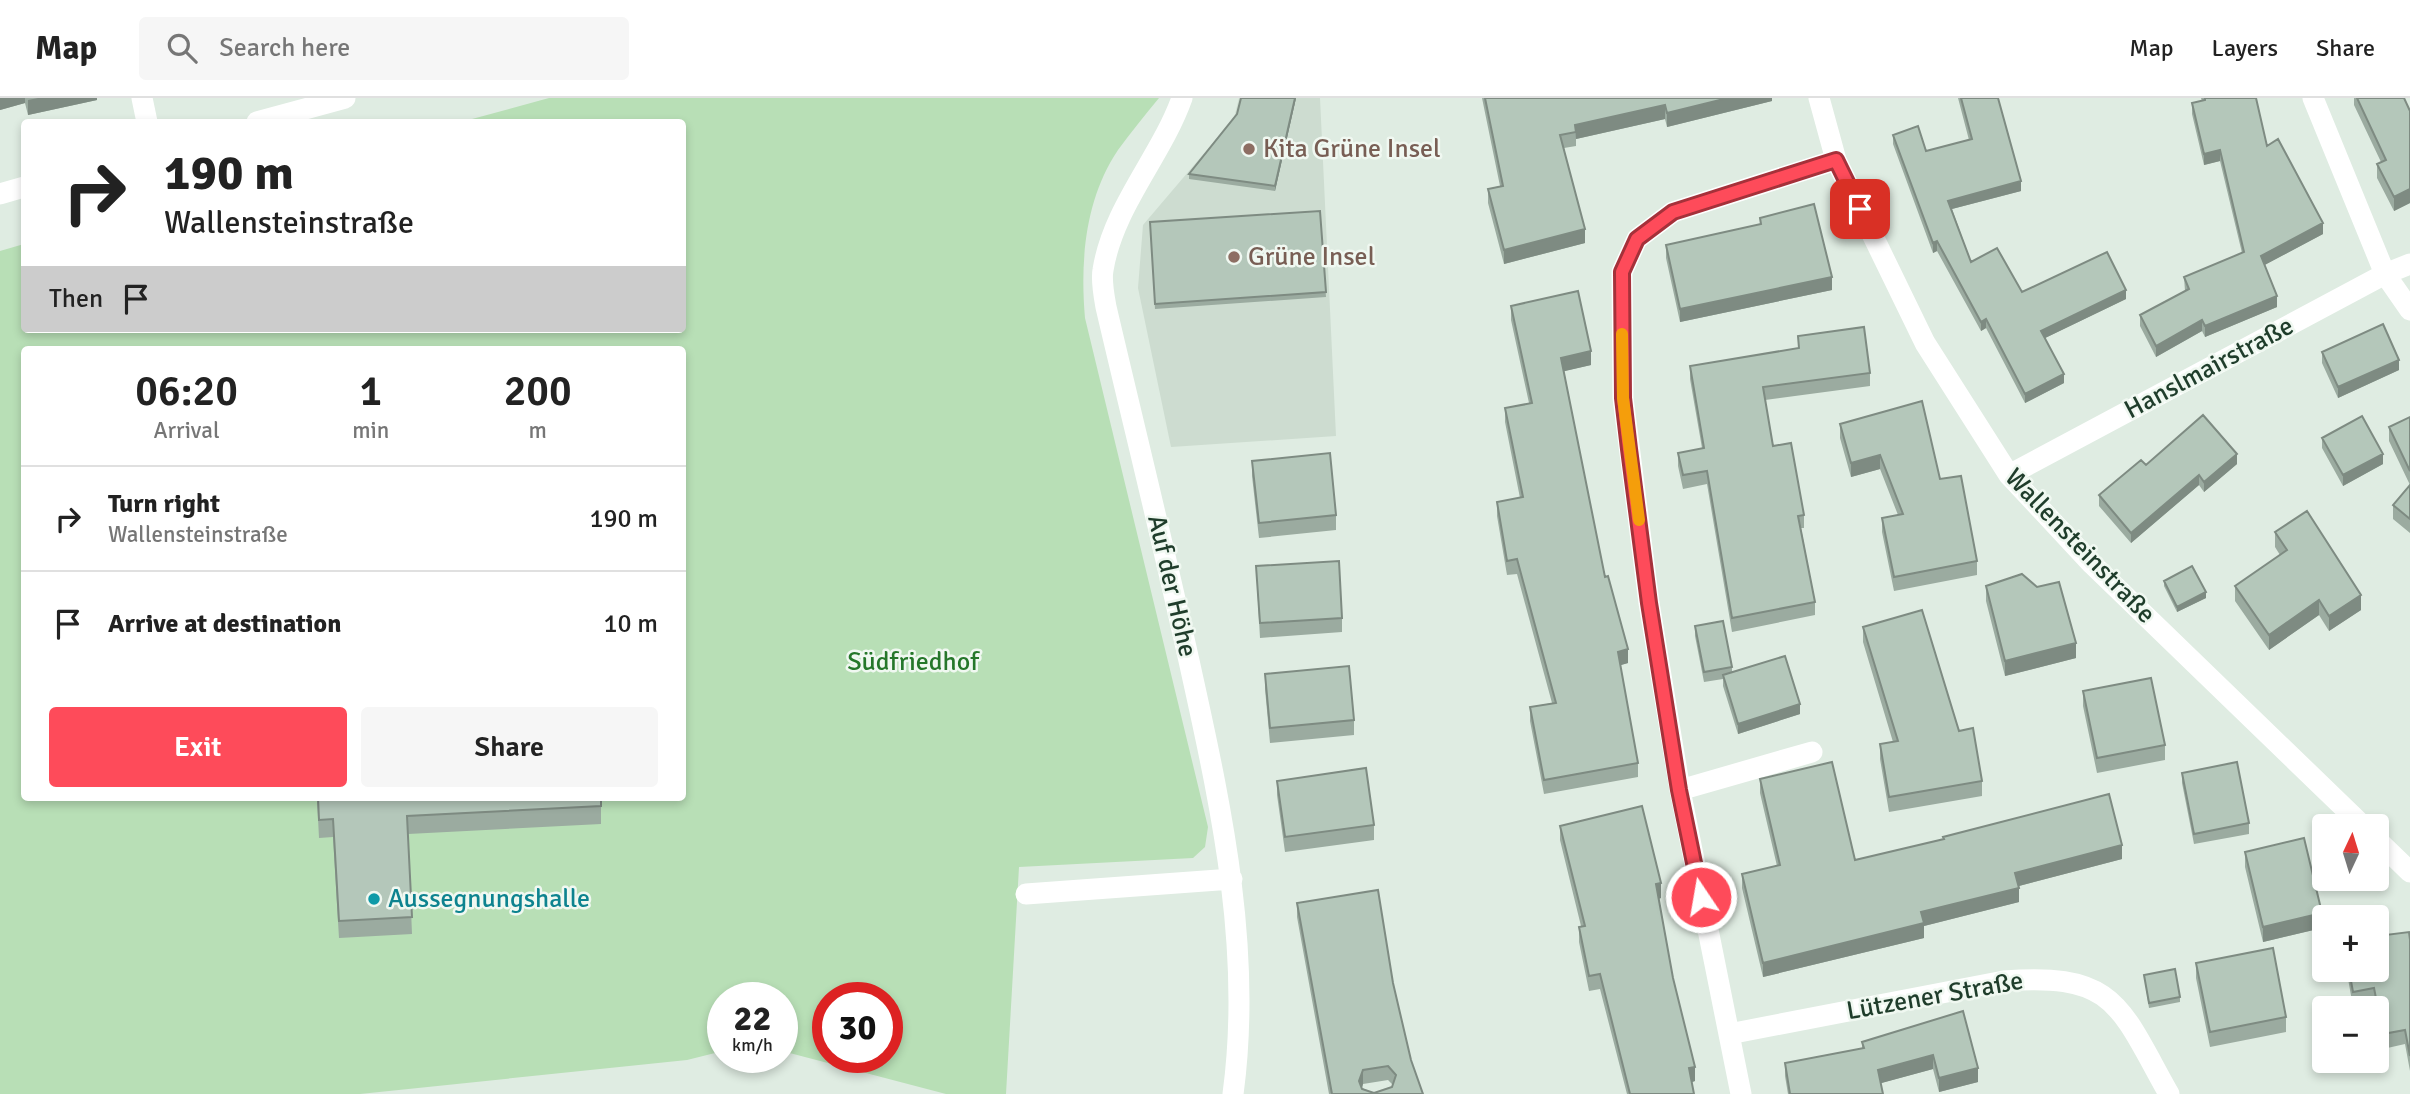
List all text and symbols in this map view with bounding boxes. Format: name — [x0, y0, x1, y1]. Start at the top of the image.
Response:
search box — [139, 17, 629, 80]
text: Map — [35, 28, 97, 69]
icon: search — [163, 29, 201, 67]
text: Search here — [219, 32, 350, 64]
text: Map — [2129, 33, 2174, 63]
text: Layers — [2212, 33, 2278, 63]
text: Share — [2316, 33, 2375, 63]
place label: Kita Grüne Insel — [1263, 133, 1441, 165]
marker: Kita Grüne Insel — [1241, 141, 1257, 157]
text: 190 m — [164, 143, 294, 203]
icon: right — [49, 147, 140, 238]
pin — [1830, 179, 1890, 239]
icon: arrive — [1841, 190, 1879, 228]
text: Wallensteinstraße — [164, 203, 414, 242]
place label: Grüne Insel — [1248, 241, 1375, 273]
marker: Grüne Insel — [1226, 249, 1242, 265]
icon: arrive — [117, 280, 155, 318]
text: Then — [49, 283, 103, 315]
street label: Hanslmairstraße — [2119, 310, 2299, 426]
text: 06:20 — [135, 366, 238, 417]
text: 1 — [359, 366, 382, 417]
text: 200 — [504, 366, 572, 417]
text: Arrival — [153, 416, 220, 445]
text: min — [352, 416, 389, 445]
text: m — [528, 416, 547, 445]
street label: Wallensteinstraße — [1998, 462, 2162, 630]
text: Turn right — [108, 488, 220, 520]
icon: right — [49, 500, 87, 538]
text: 190 m — [589, 503, 658, 535]
street label: Auf der Höhe — [1140, 512, 1204, 660]
text: Wallensteinstraße — [108, 520, 288, 549]
icon: arrive — [49, 605, 87, 643]
text: Arrive at destination — [108, 608, 341, 640]
text: 10 m — [603, 608, 658, 640]
park label: Südfriedhof — [847, 646, 980, 678]
button: Exit — [49, 707, 347, 787]
button: Share — [361, 707, 658, 787]
north arrow — [2312, 814, 2389, 891]
map controls — [2312, 814, 2389, 1073]
position arrow — [1664, 860, 1738, 934]
place label: Aussegnungshalle — [388, 883, 590, 915]
marker: Aussegnungshalle — [366, 891, 382, 907]
button: + — [2312, 905, 2389, 982]
street label: Lützener Straße — [1844, 965, 2026, 1027]
speed limit sign: 30 — [812, 982, 903, 1073]
button: − — [2312, 996, 2389, 1073]
text: 22 — [734, 997, 771, 1040]
text: km/h — [732, 1034, 773, 1056]

